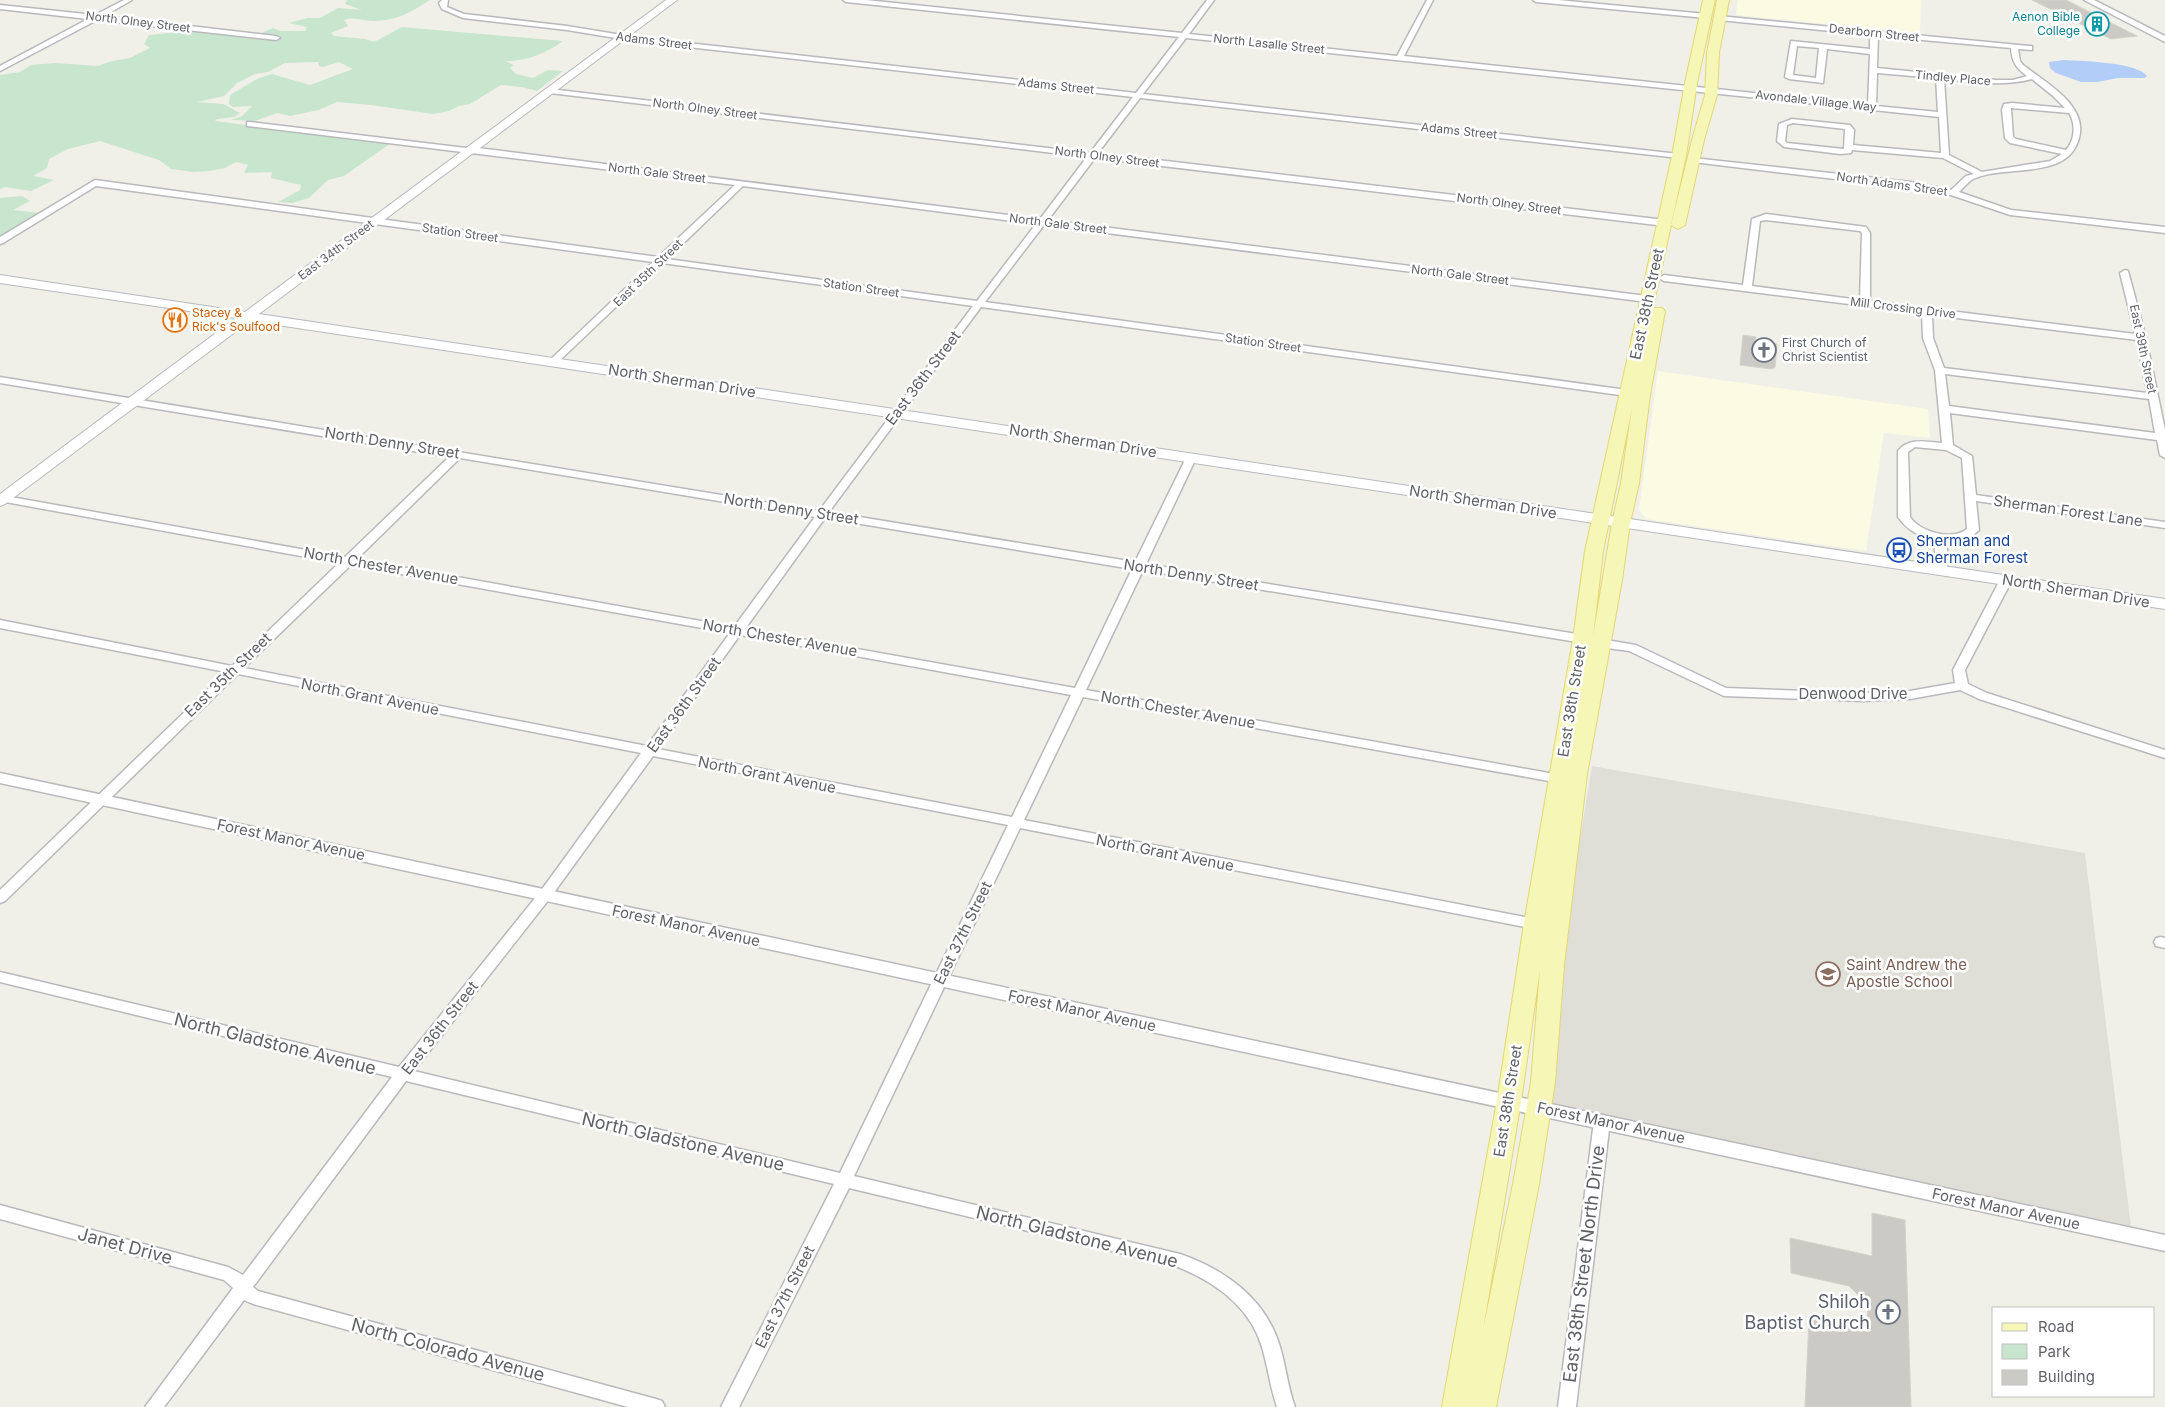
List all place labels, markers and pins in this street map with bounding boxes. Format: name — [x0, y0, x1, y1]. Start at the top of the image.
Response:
place label: Aenon Bible College — [2012, 9, 2080, 38]
building icon: Aenon Bible College — [2084, 11, 2110, 37]
place label: Stacey & Rick's Soulfood — [192, 305, 280, 334]
restaurant icon: Stacey & Rick's Soulfood — [162, 307, 188, 333]
place label: First Church of Christ Scientist — [1782, 335, 1868, 364]
church icon: First Church of Christ Scientist — [1751, 337, 1777, 363]
place label: Sherman and Sherman Forest — [1916, 531, 2028, 567]
bus stop icon: Sherman and Sherman Forest — [1886, 537, 1912, 563]
place label: Saint Andrew the Apostle School — [1846, 955, 1967, 991]
school or university icon: Saint Andrew the Apostle School — [1815, 961, 1841, 987]
place label: Shiloh Baptist Church — [1745, 1291, 1870, 1333]
church icon: Shiloh Baptist Church — [1875, 1299, 1901, 1325]

